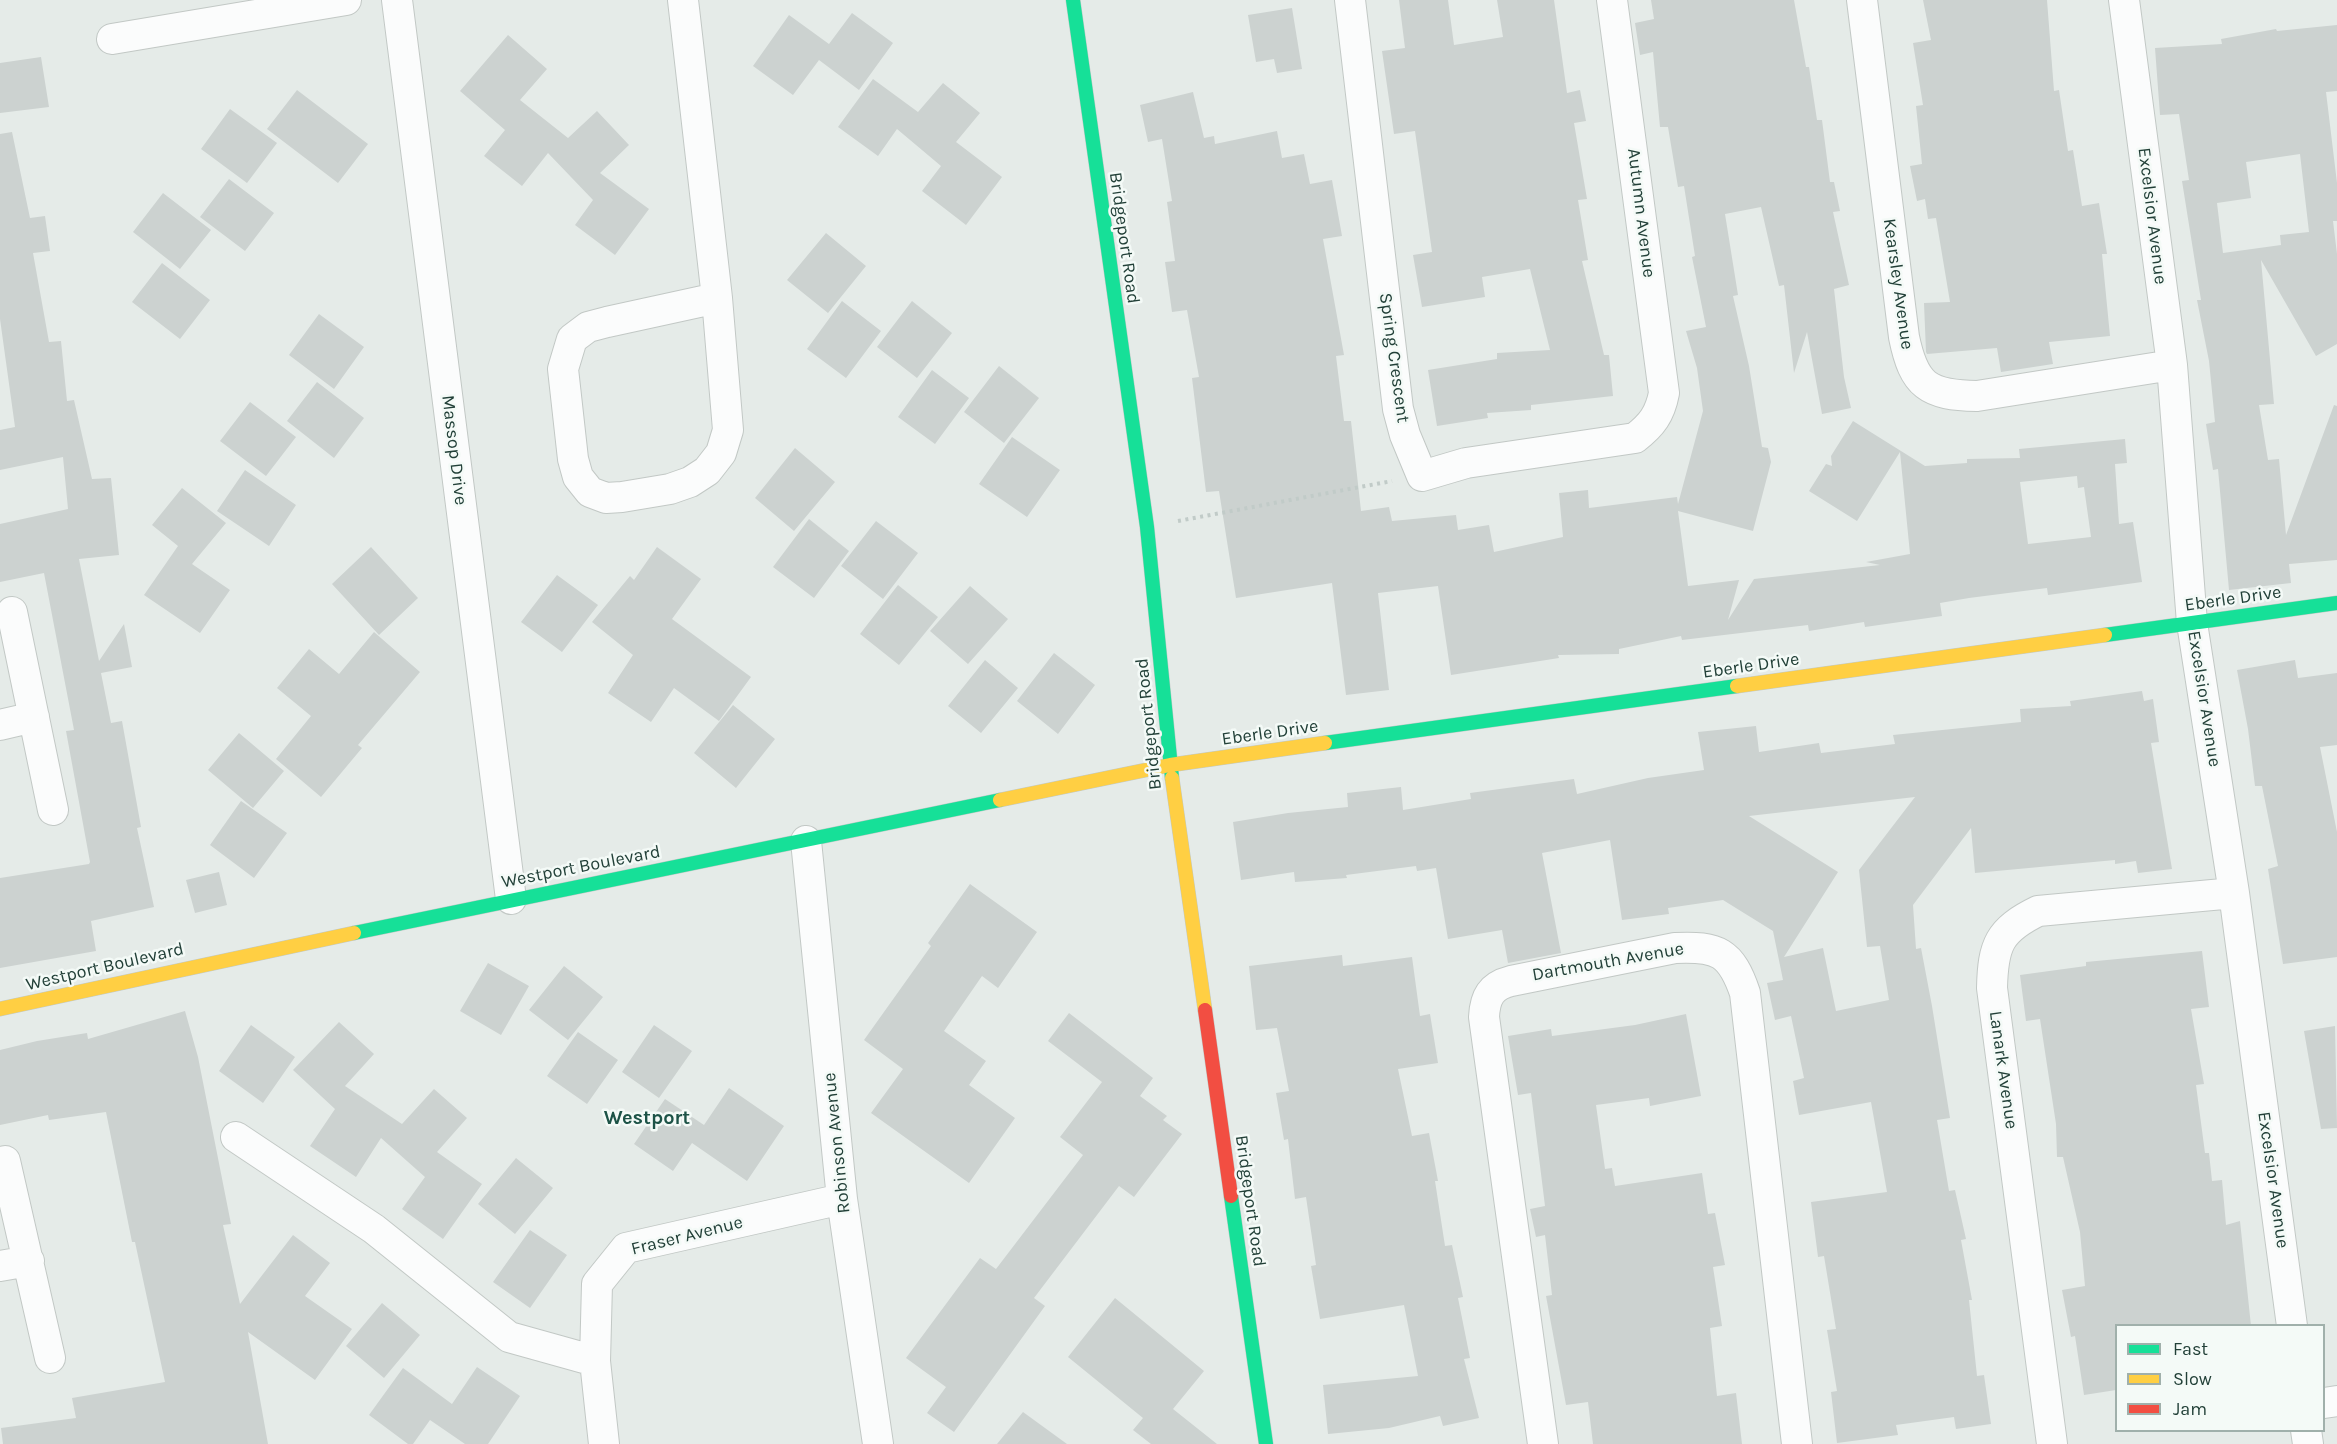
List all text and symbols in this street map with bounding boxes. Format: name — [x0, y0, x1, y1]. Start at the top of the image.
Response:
street label: Excelsior Avenue — [2133, 146, 2171, 286]
street label: Autumn Avenue — [1622, 147, 1660, 279]
street label: Bridgeport Road — [1104, 171, 1144, 305]
street label: Kearsley Avenue — [1878, 217, 1918, 351]
street label: Spring Crescent — [1374, 292, 1414, 424]
street label: Massop Drive — [437, 394, 471, 506]
street label: Eberle Drive — [2183, 582, 2283, 616]
street label: Excelsior Avenue — [2183, 629, 2225, 769]
street label: Eberle Drive — [1701, 649, 1801, 683]
street label: Bridgeport Road — [1131, 657, 1167, 791]
street label: Eberle Drive — [1220, 716, 1320, 750]
street label: Westport Boulevard — [500, 841, 662, 893]
street label: Westport Boulevard — [24, 938, 186, 996]
street label: Dartmouth Avenue — [1530, 938, 1686, 986]
street label: Lanark Avenue — [1984, 1009, 2022, 1131]
street label: Robinson Avenue — [819, 1072, 855, 1214]
district label: Westport — [604, 1106, 690, 1130]
street label: Excelsior Avenue — [2253, 1110, 2293, 1250]
street label: Bridgeport Road — [1230, 1134, 1270, 1268]
street label: Fraser Avenue — [629, 1212, 745, 1260]
legend — [2115, 1324, 2325, 1432]
text: Fast — [2173, 1338, 2208, 1360]
text: Slow — [2173, 1368, 2212, 1390]
text: Jam — [2173, 1398, 2207, 1420]

